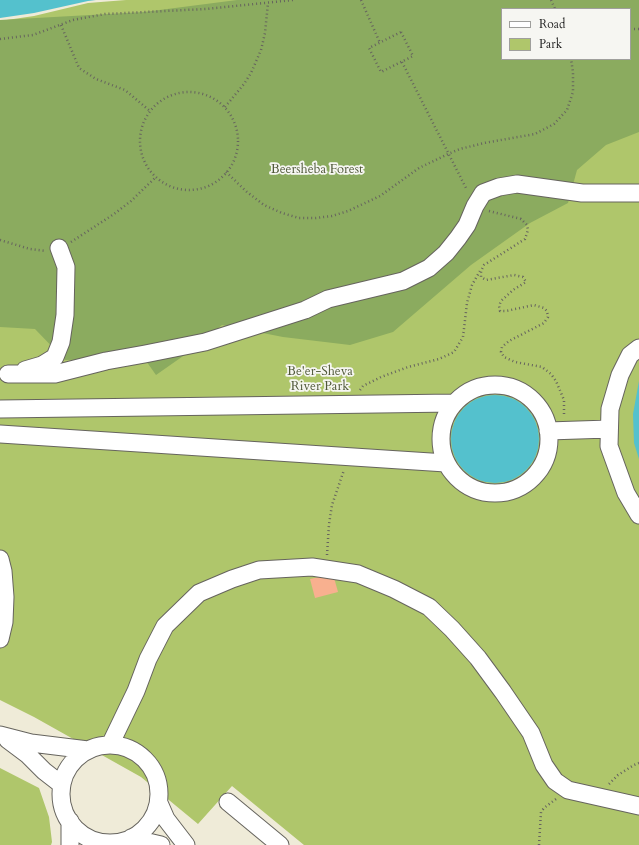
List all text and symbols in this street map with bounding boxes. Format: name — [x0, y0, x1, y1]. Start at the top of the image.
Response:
legend — [501, 8, 631, 60]
text: Road — [539, 16, 565, 32]
text: Park — [539, 36, 562, 52]
park label: Beersheba Forest — [271, 162, 363, 178]
park label: Be'er-Sheva River Park — [287, 364, 353, 395]

